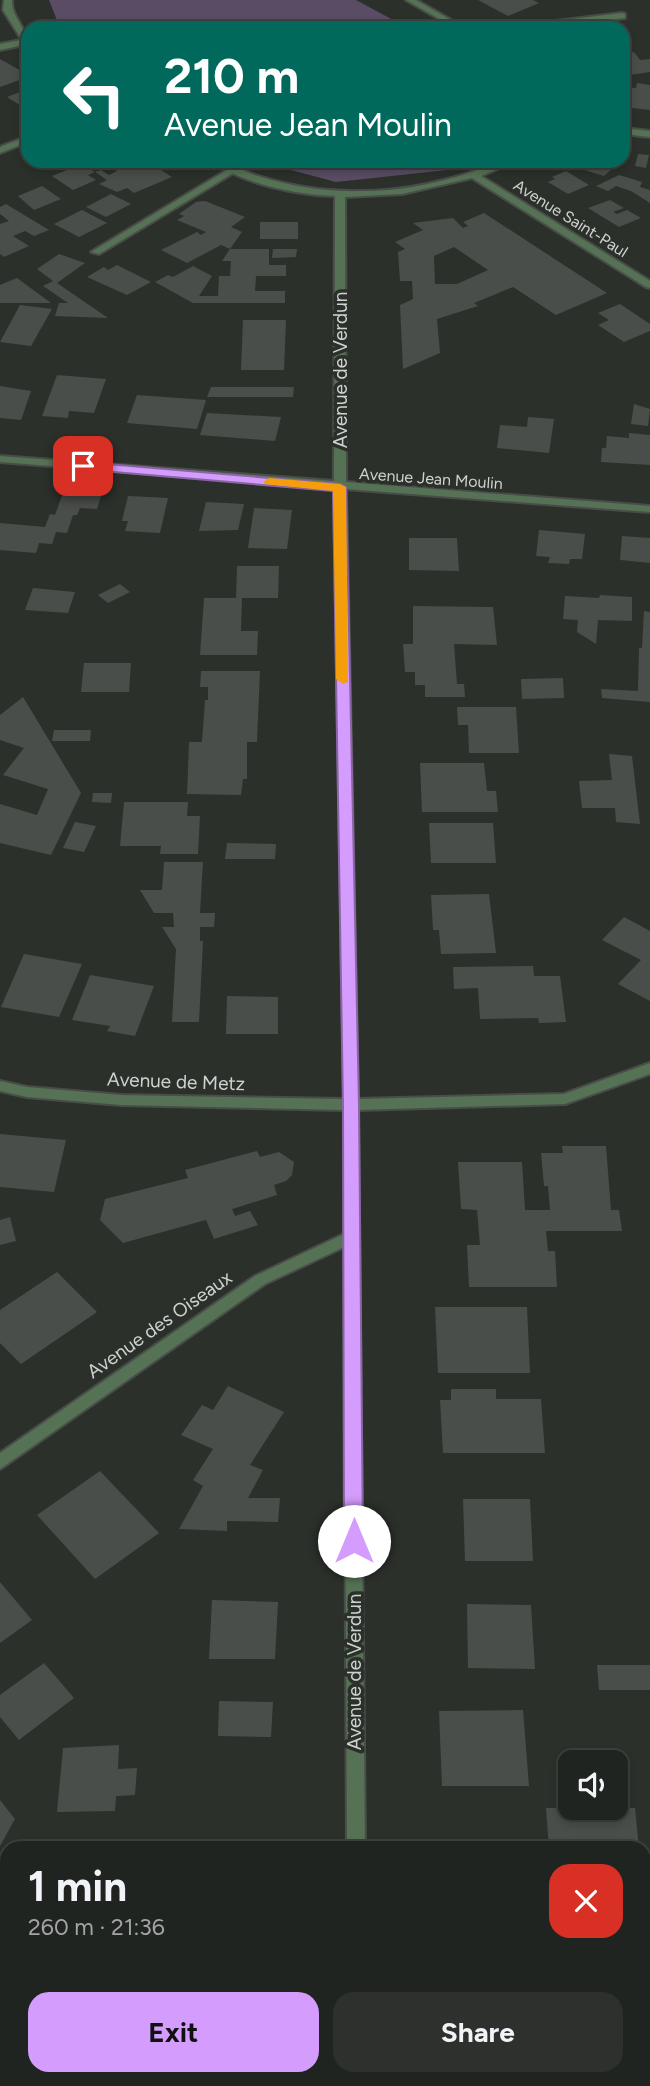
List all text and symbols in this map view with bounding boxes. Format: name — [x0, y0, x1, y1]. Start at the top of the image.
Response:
text: 210 m — [164, 46, 299, 105]
icon: left — [49, 49, 140, 140]
text: Avenue Jean Moulin — [164, 106, 452, 144]
street label: Avenue Saint-Paul — [510, 176, 631, 261]
street label: Avenue de Verdun — [329, 292, 352, 448]
pin — [53, 436, 113, 496]
icon: arrive — [64, 447, 102, 485]
street label: Avenue Jean Moulin — [358, 464, 504, 493]
street label: Avenue de Metz — [107, 1068, 245, 1095]
street label: Avenue des Oiseaux — [82, 1266, 236, 1383]
position arrow — [317, 1504, 391, 1578]
street label: Avenue de Verdun — [343, 1594, 366, 1750]
map controls — [558, 1750, 628, 1820]
button: sound — [558, 1750, 628, 1820]
text: 1 min — [28, 1861, 127, 1912]
button: close — [549, 1864, 623, 1938]
text: 260 m · 21:36 — [28, 1913, 165, 1941]
button: Exit — [28, 1992, 319, 2072]
button: Share — [333, 1992, 623, 2072]

